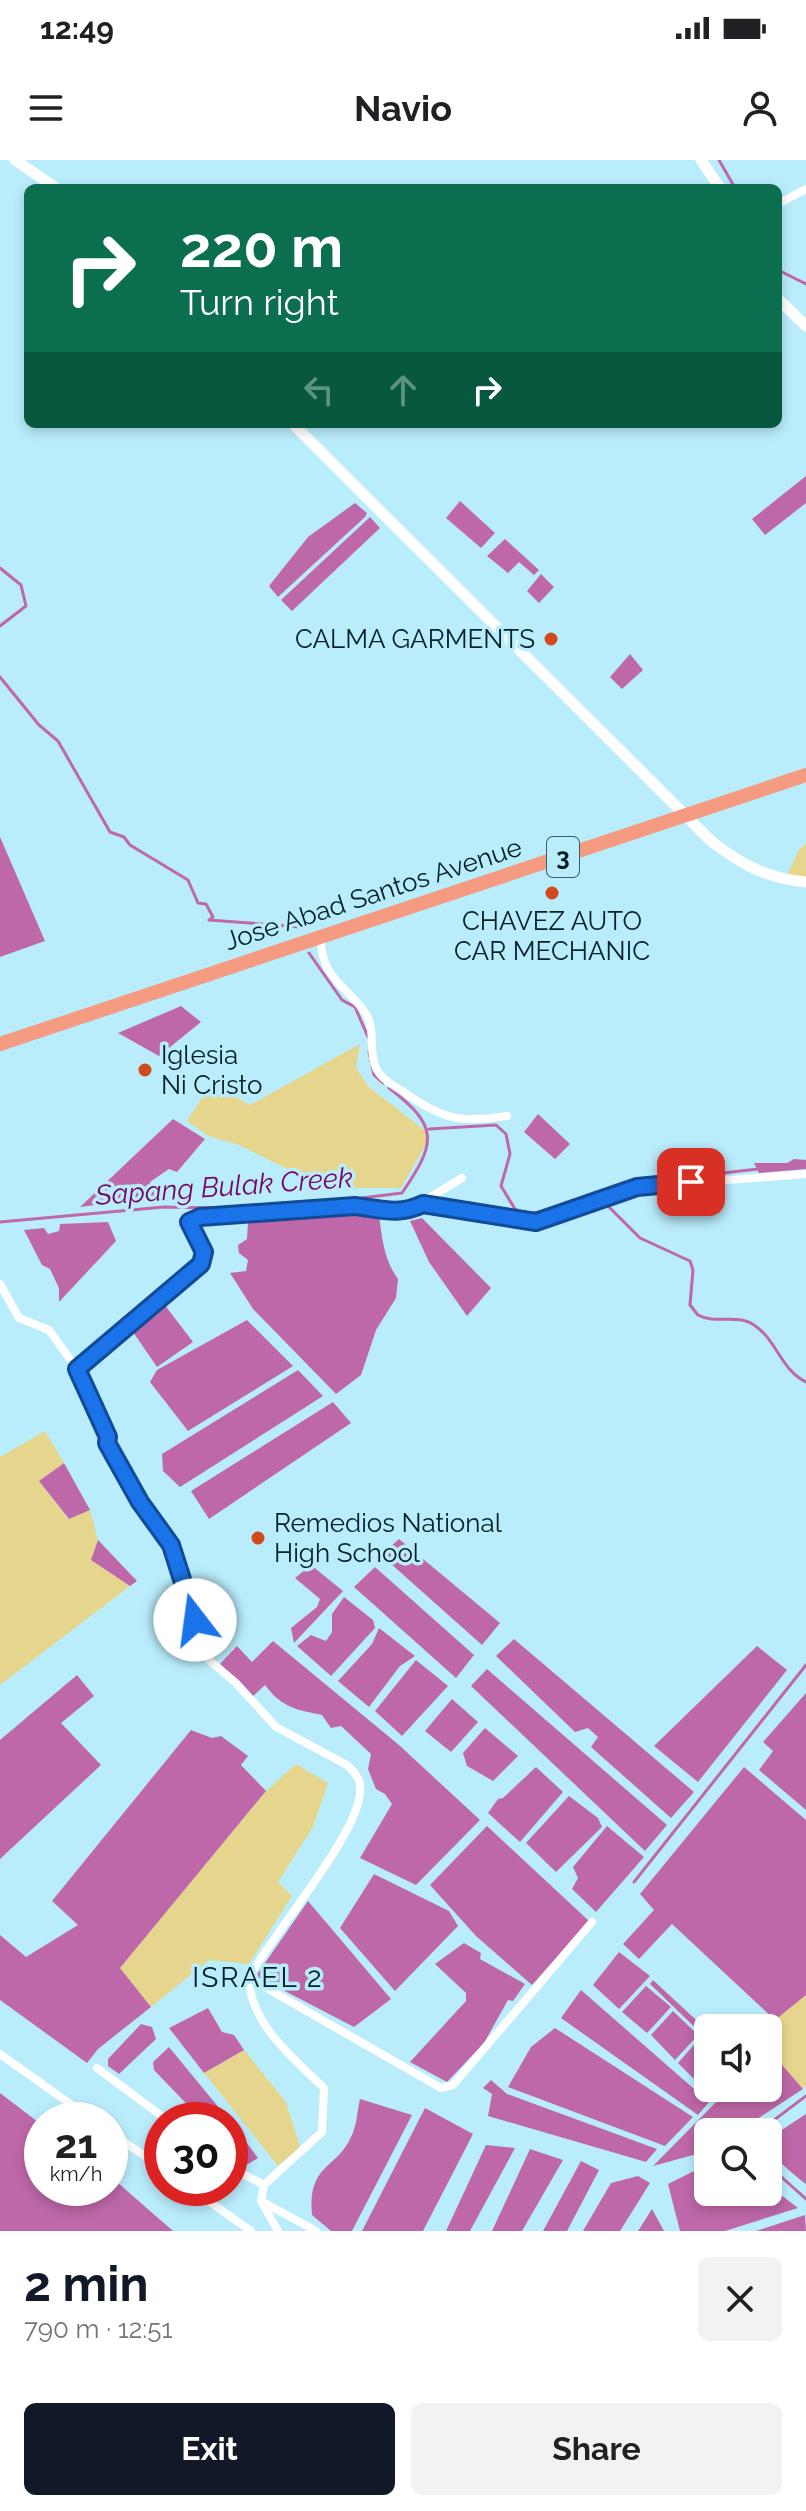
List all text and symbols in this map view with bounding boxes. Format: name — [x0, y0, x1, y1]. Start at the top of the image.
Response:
text: 12:49 — [40, 11, 114, 46]
icon: menu — [24, 86, 68, 130]
icon: person — [738, 86, 782, 130]
text: Navio — [354, 87, 452, 129]
text: 220 m — [180, 214, 343, 280]
icon: right — [48, 216, 152, 320]
text: Turn right — [180, 281, 339, 323]
icon: left — [297, 368, 341, 412]
icon: ahead — [381, 368, 425, 412]
icon: right — [465, 368, 509, 412]
place label: CALMA GARMENTS — [295, 624, 535, 654]
marker: CALMA GARMENTS — [542, 630, 560, 648]
street label: Jose Abad Santos Avenue — [221, 832, 525, 956]
road number: 3 — [547, 837, 579, 877]
marker: CHAVEZ AUTO CAR MECHANIC — [543, 884, 561, 902]
place label: CHAVEZ AUTO CAR MECHANIC — [454, 906, 650, 966]
place label: Iglesia Ni Cristo — [161, 1040, 263, 1100]
marker: Iglesia Ni Cristo — [136, 1061, 154, 1079]
pin — [657, 1148, 725, 1216]
icon: arrive — [669, 1160, 713, 1204]
water label: Sapang Bulak Creek — [93, 1161, 354, 1212]
place label: Remedios National High School — [274, 1508, 503, 1568]
marker: Remedios National High School — [249, 1529, 267, 1547]
position arrow — [153, 1578, 237, 1662]
district label: ISRAEL 2 — [192, 1961, 324, 1994]
map controls — [694, 2014, 782, 2206]
button: sound — [694, 2014, 782, 2102]
speed limit sign: 30 — [144, 2102, 248, 2206]
button: search — [694, 2118, 782, 2206]
text: 21 — [55, 2120, 97, 2167]
text: km/h — [50, 2162, 102, 2186]
text: 2 min — [24, 2256, 149, 2312]
button: close — [698, 2257, 782, 2341]
text: 790 m · 12:51 — [24, 2314, 173, 2344]
button: Exit — [24, 2403, 395, 2495]
button: Share — [411, 2403, 782, 2495]

